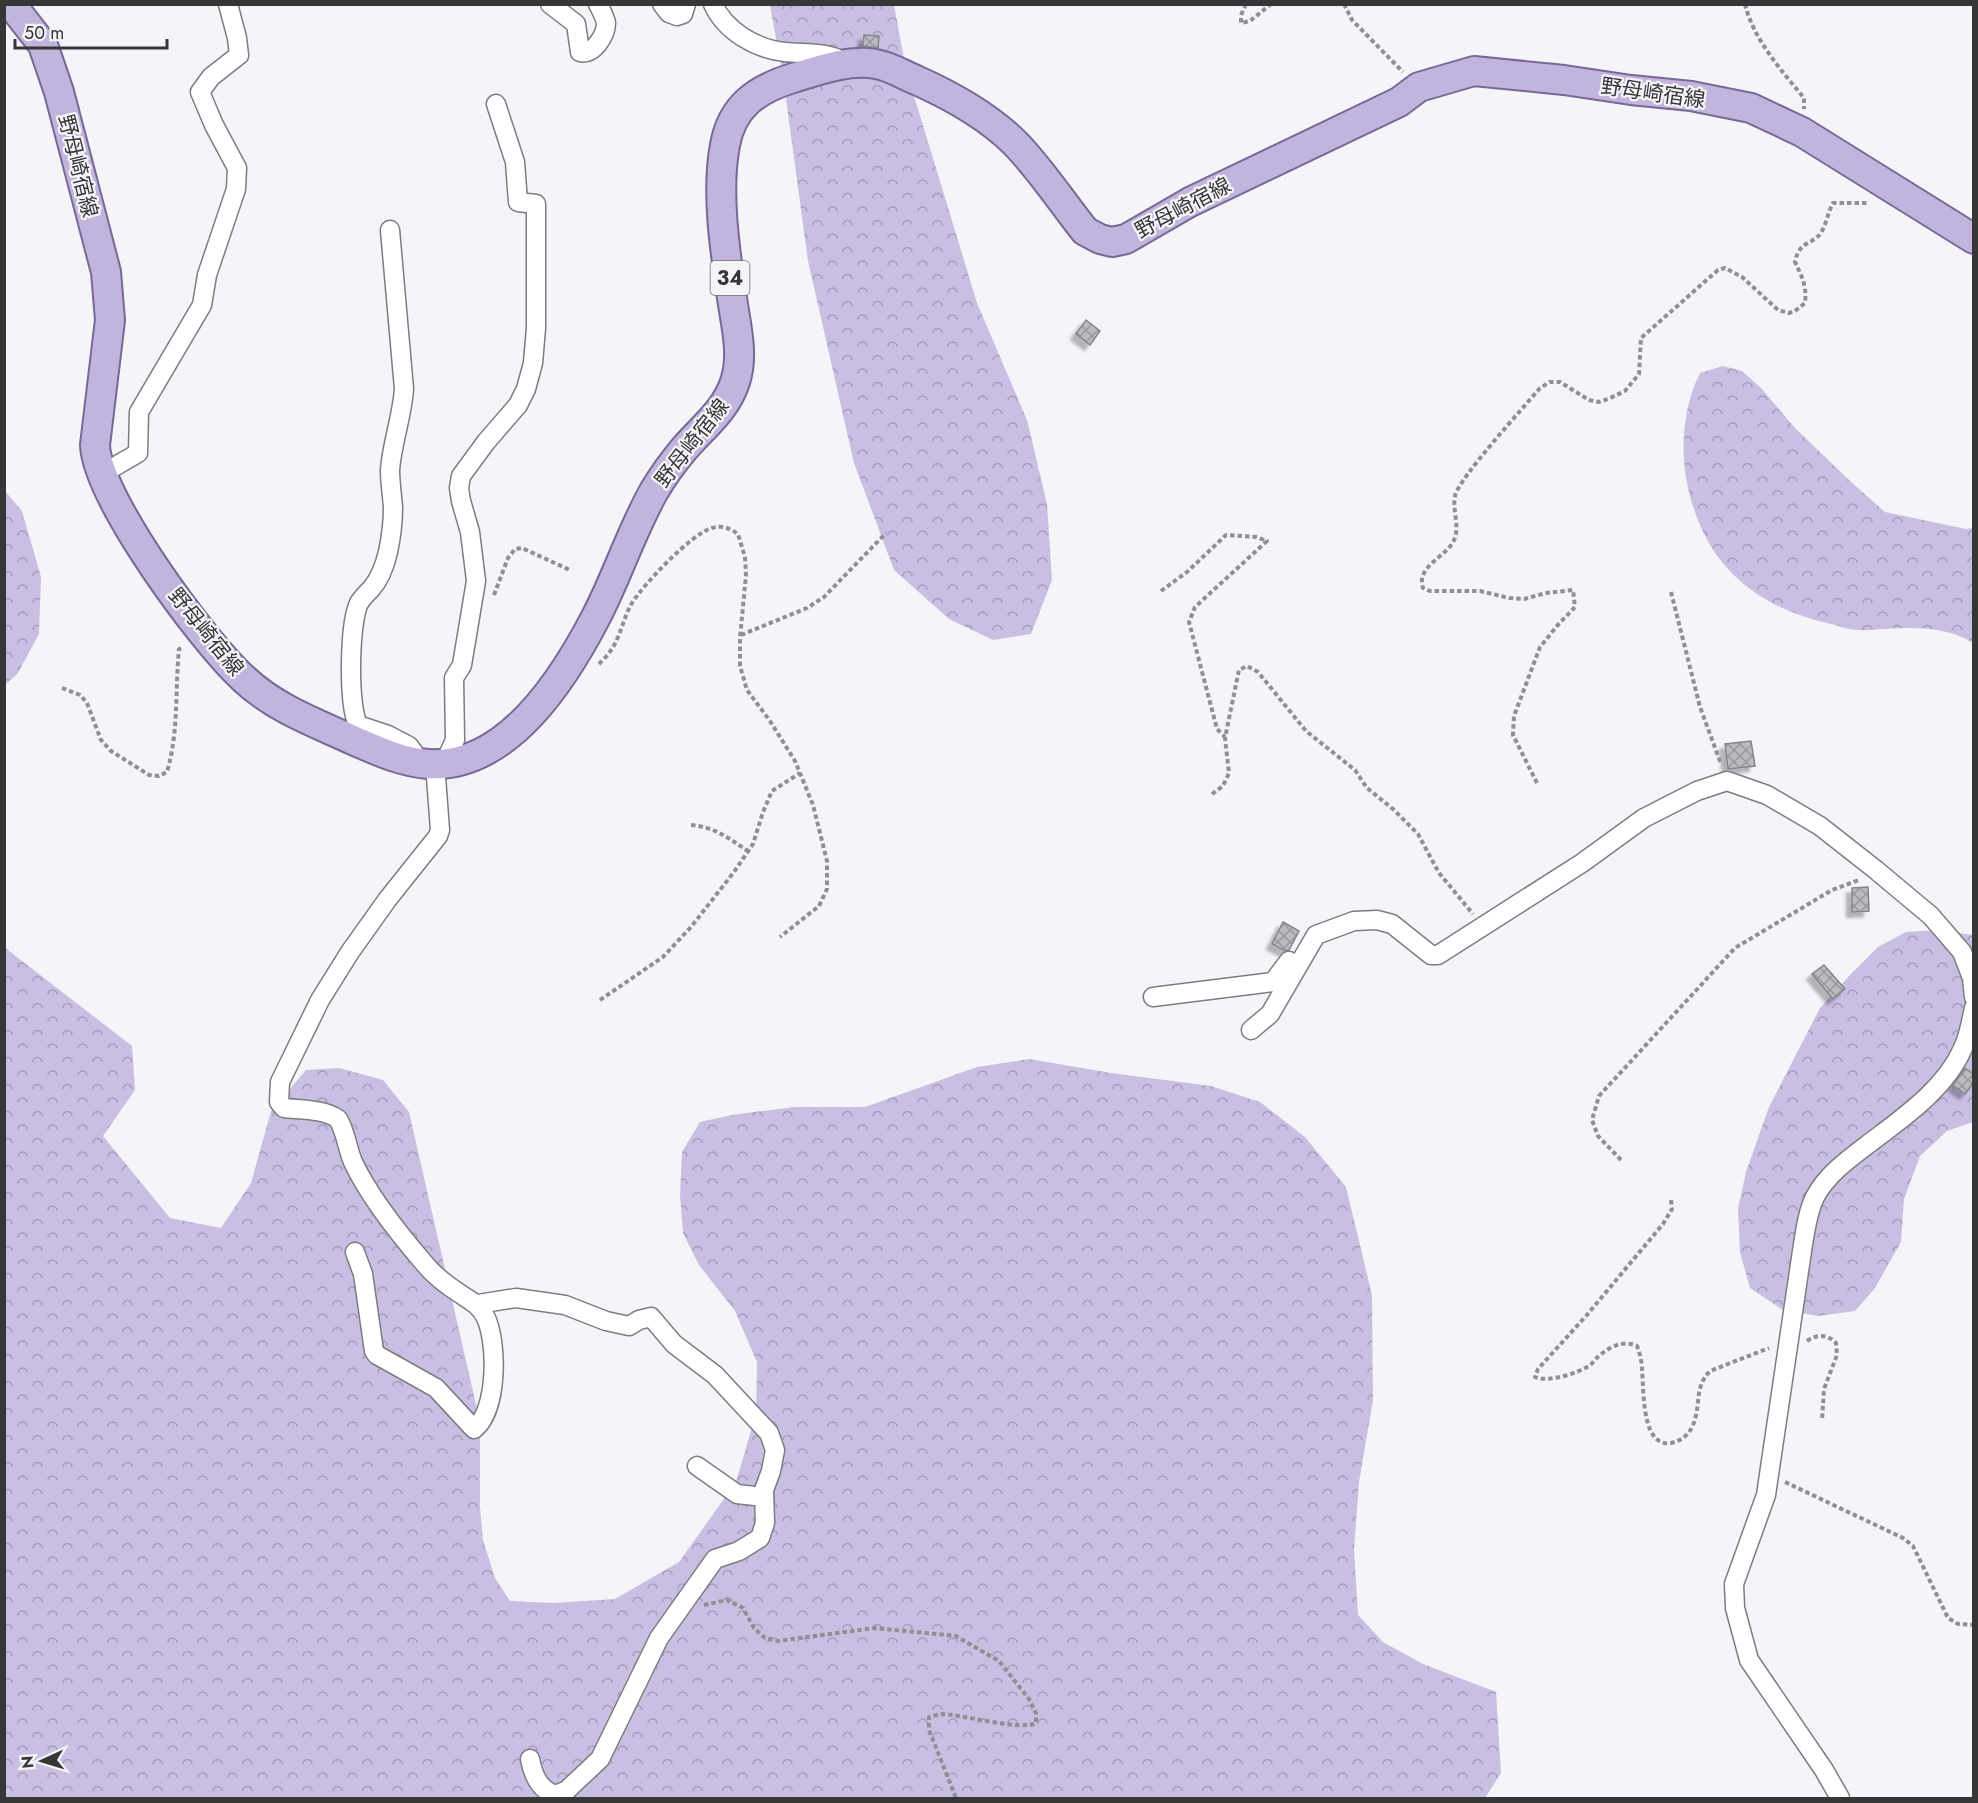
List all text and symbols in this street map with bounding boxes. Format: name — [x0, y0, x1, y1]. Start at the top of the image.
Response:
scale bar — [15, 12, 166, 50]
text: 50 m — [24, 20, 64, 46]
street label: 野母崎宿線 — [1599, 71, 1707, 115]
street label: 野母崎宿線 — [51, 111, 105, 221]
street label: 野母崎宿線 — [1130, 170, 1236, 246]
road number: 34 — [710, 261, 750, 295]
street label: 野母崎宿線 — [648, 392, 736, 494]
street label: 野母崎宿線 — [161, 582, 251, 682]
north arrow — [12, 1731, 72, 1791]
text: N — [16, 1755, 39, 1769]

